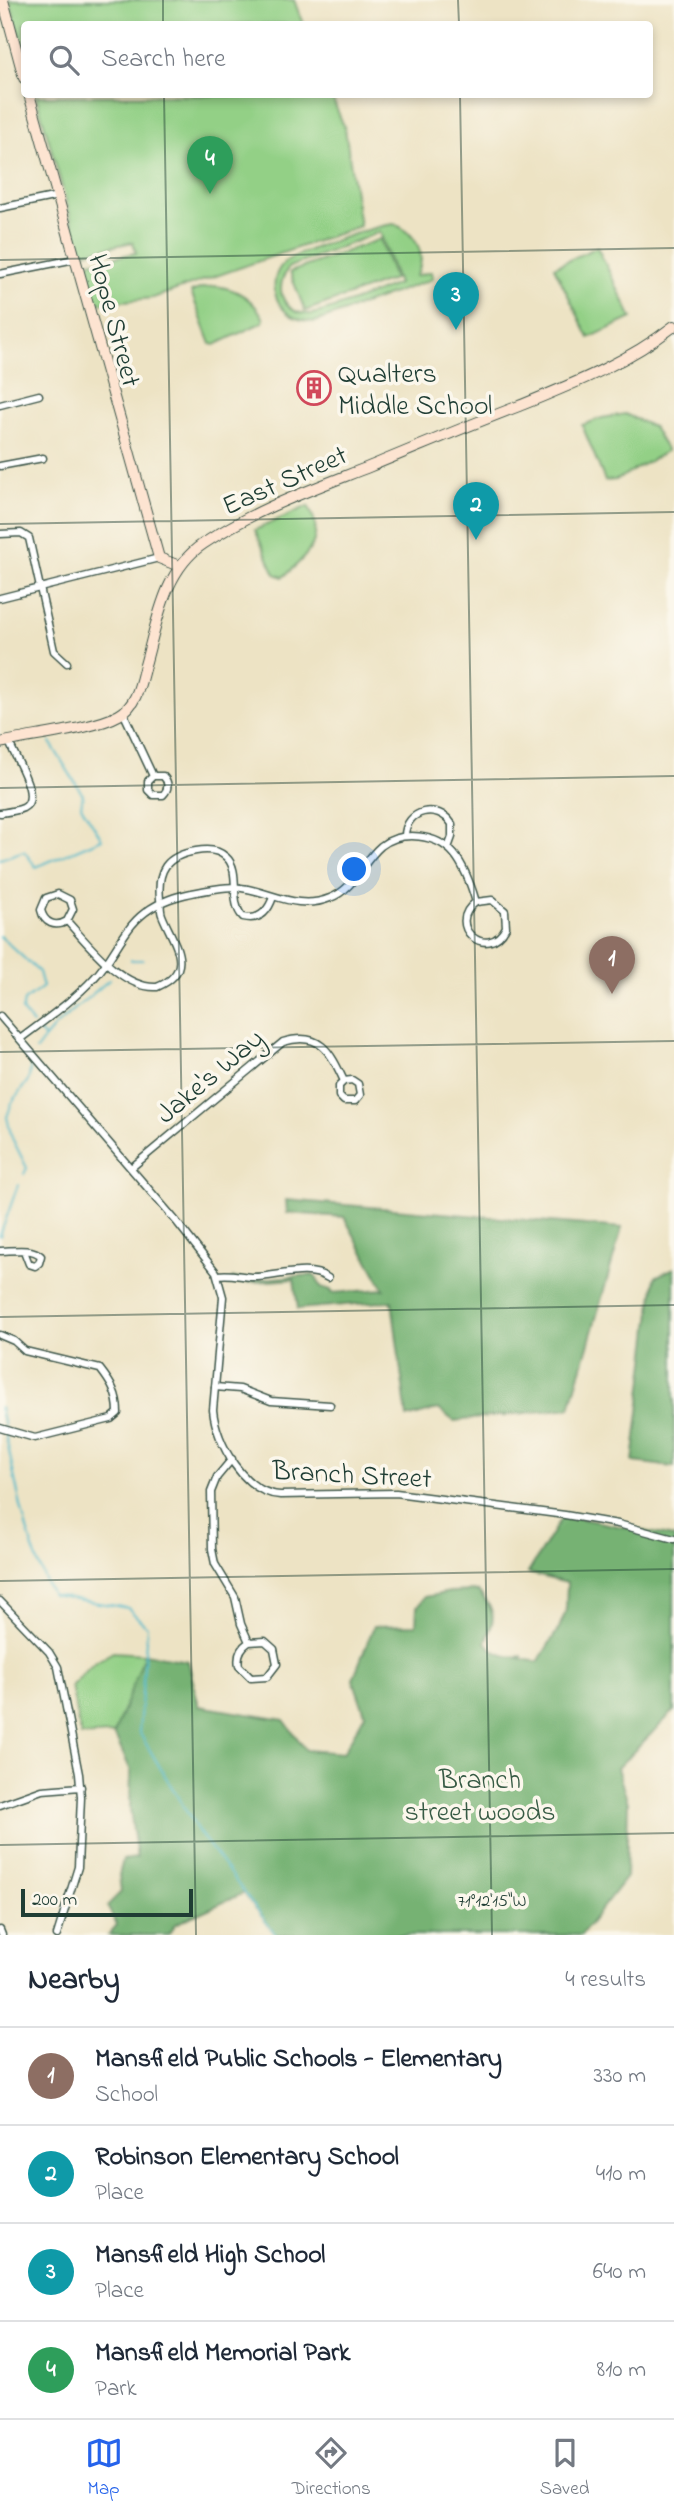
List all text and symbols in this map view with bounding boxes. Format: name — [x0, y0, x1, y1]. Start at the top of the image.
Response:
search box — [21, 21, 653, 98]
icon: search — [45, 41, 83, 79]
text: Search here — [101, 41, 226, 79]
pin: 4 — [187, 136, 233, 194]
street label: Hope Street — [75, 250, 150, 392]
pin: 3 — [433, 272, 479, 330]
place label: Qualters Middle School — [338, 355, 492, 428]
building icon: Qualters Middle School — [295, 369, 333, 407]
street label: East Street — [216, 436, 355, 528]
pin: 2 — [453, 482, 499, 540]
your location — [337, 852, 371, 886]
pin: 1 — [589, 936, 635, 994]
street label: Jake's Way — [148, 1020, 274, 1135]
street label: Branch Street — [270, 1452, 433, 1501]
park label: Branch street woods — [404, 1761, 556, 1834]
scale bar — [21, 1886, 192, 1918]
text: 200 m — [32, 1887, 77, 1914]
text: 71°12'15"W — [458, 1889, 526, 1915]
text: Nearby — [28, 1959, 120, 2003]
text: 4 results — [565, 1964, 646, 1997]
text: Mansfield Public Schools - Elementary — [95, 2041, 502, 2079]
text: 1 — [47, 2060, 55, 2093]
text: 330 m — [593, 2060, 646, 2093]
text: School — [95, 2079, 158, 2112]
text: Robinson Elementary School — [95, 2139, 399, 2177]
text: 2 — [45, 2158, 57, 2191]
text: 410 m — [596, 2158, 646, 2191]
text: Place — [95, 2177, 144, 2210]
text: Mansfield High School — [95, 2237, 325, 2275]
text: 3 — [46, 2256, 56, 2289]
text: 640 m — [593, 2256, 646, 2289]
text: Place — [95, 2275, 144, 2308]
text: Mansfield Memorial Park — [95, 2335, 351, 2373]
text: 4 — [46, 2354, 56, 2387]
text: 810 m — [597, 2354, 646, 2387]
text: Park — [95, 2373, 137, 2406]
tab: Map — [85, 2434, 123, 2503]
tab: Directions — [292, 2434, 371, 2503]
tab: Saved — [540, 2434, 589, 2503]

